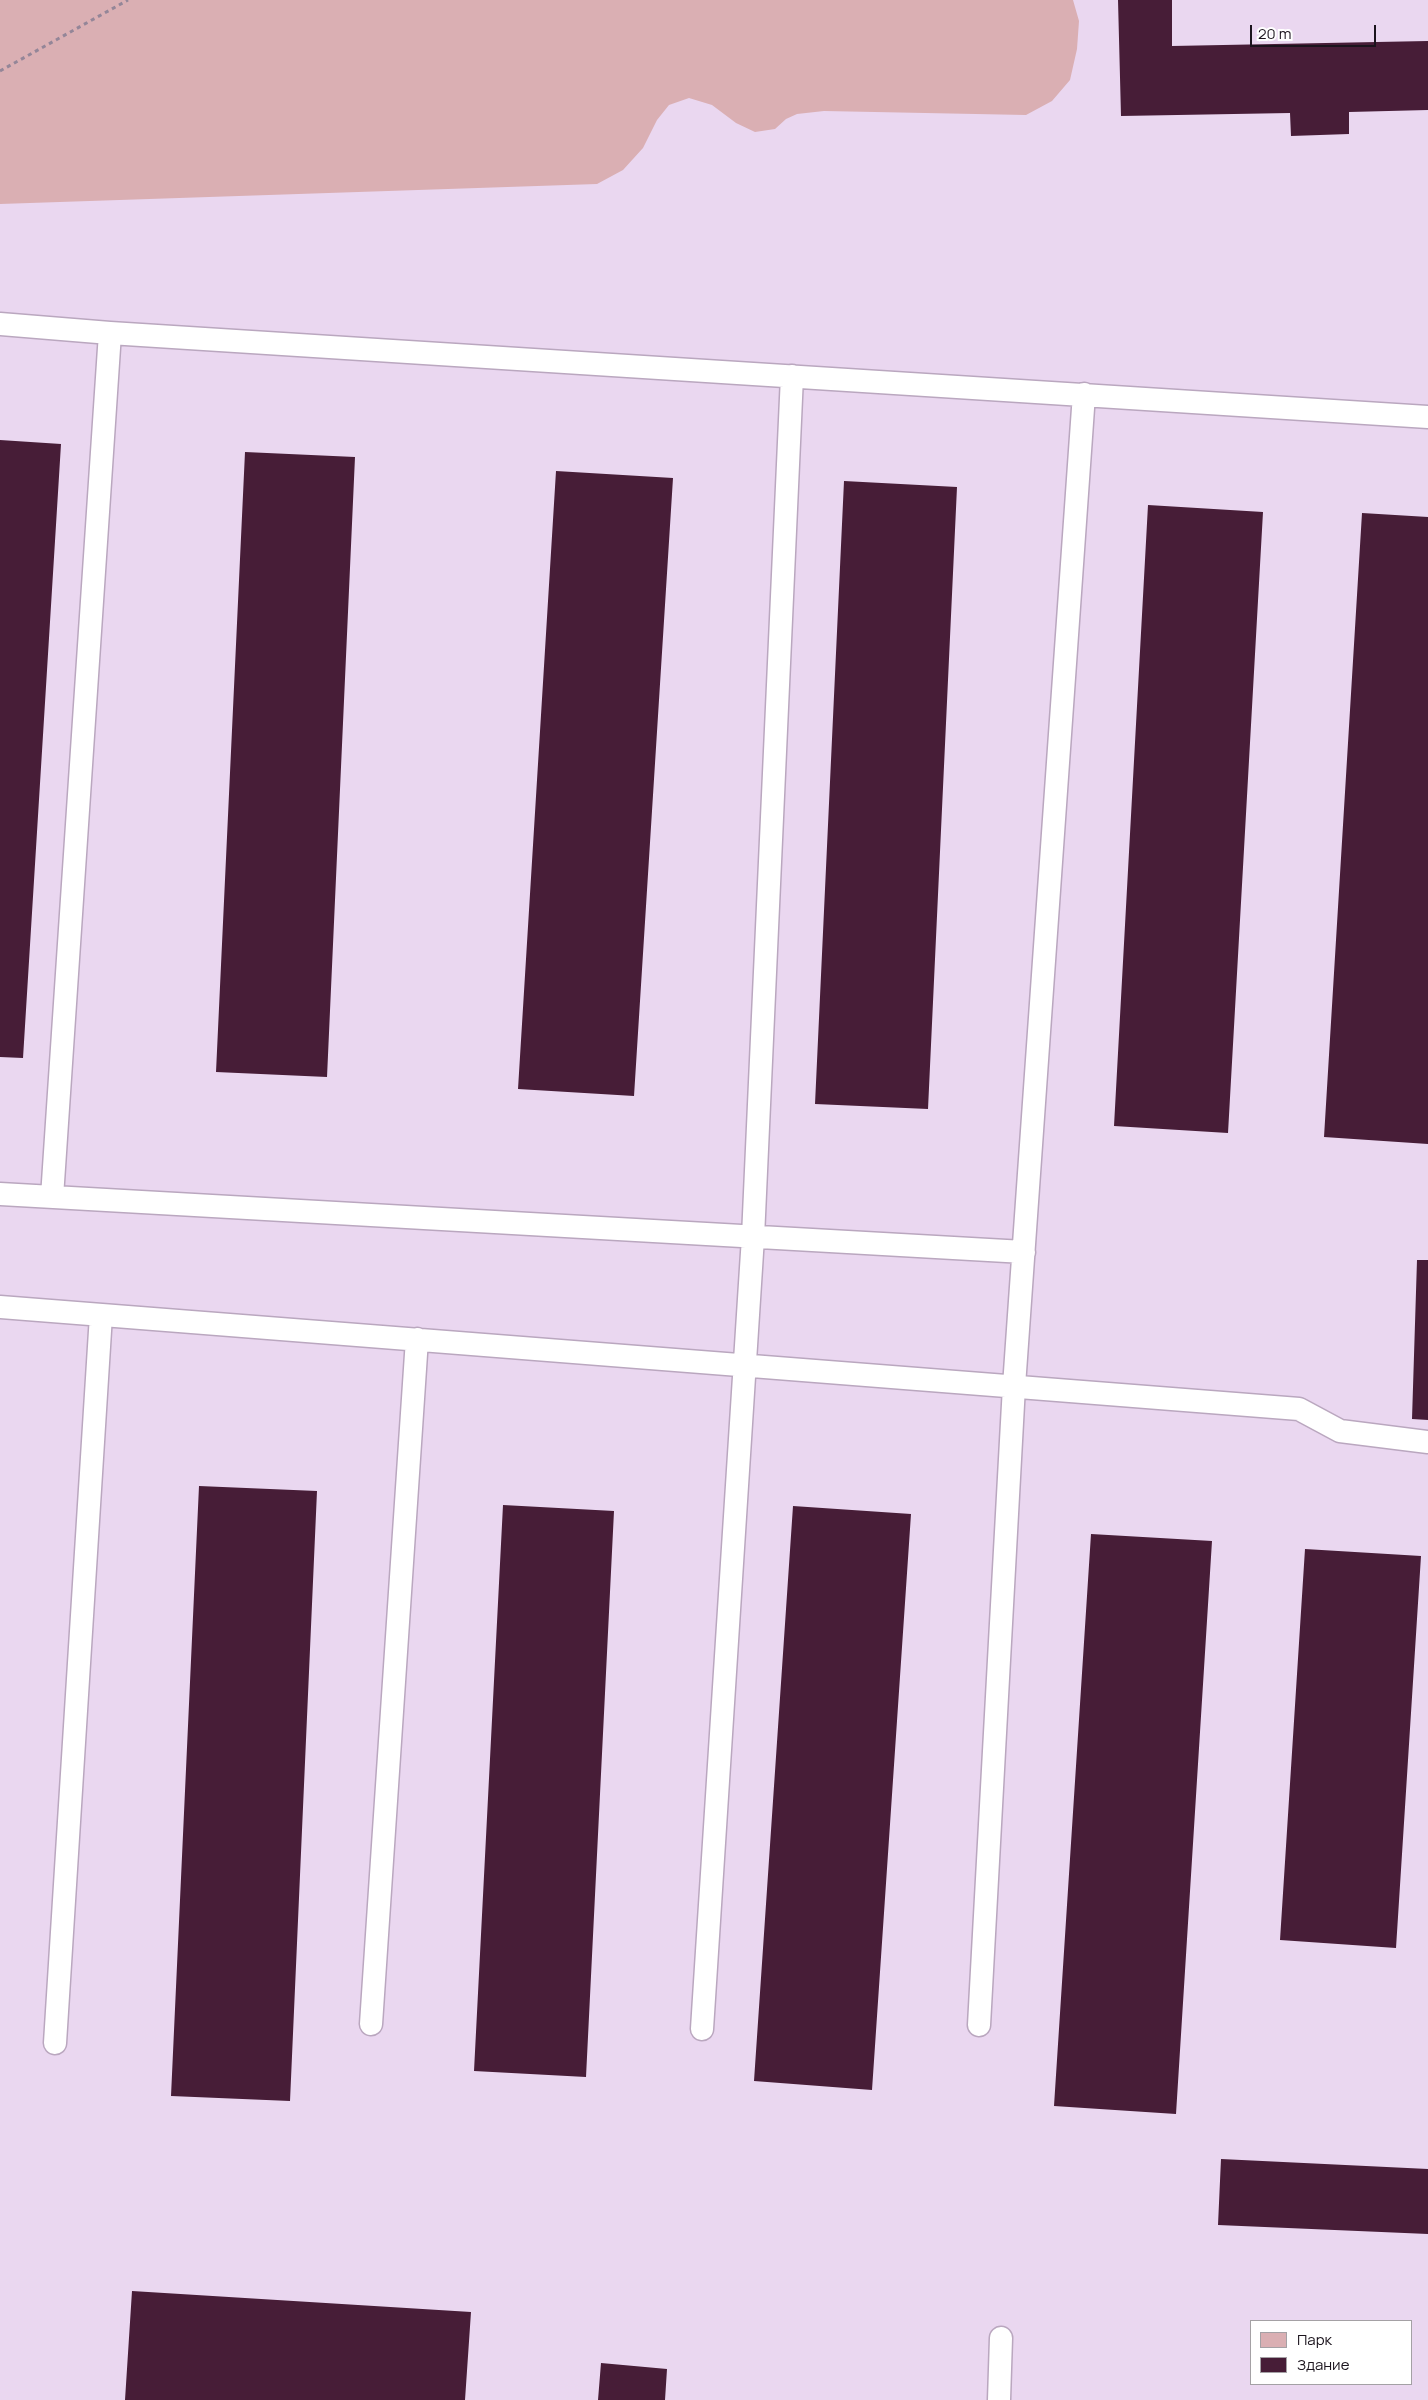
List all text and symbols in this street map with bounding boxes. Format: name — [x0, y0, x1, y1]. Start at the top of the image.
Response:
scale bar — [1253, 15, 1379, 47]
text: 20 m — [1258, 23, 1291, 44]
legend — [1250, 2320, 1413, 2385]
text: Парк — [1297, 2329, 1332, 2350]
text: Здание — [1297, 2354, 1349, 2375]

